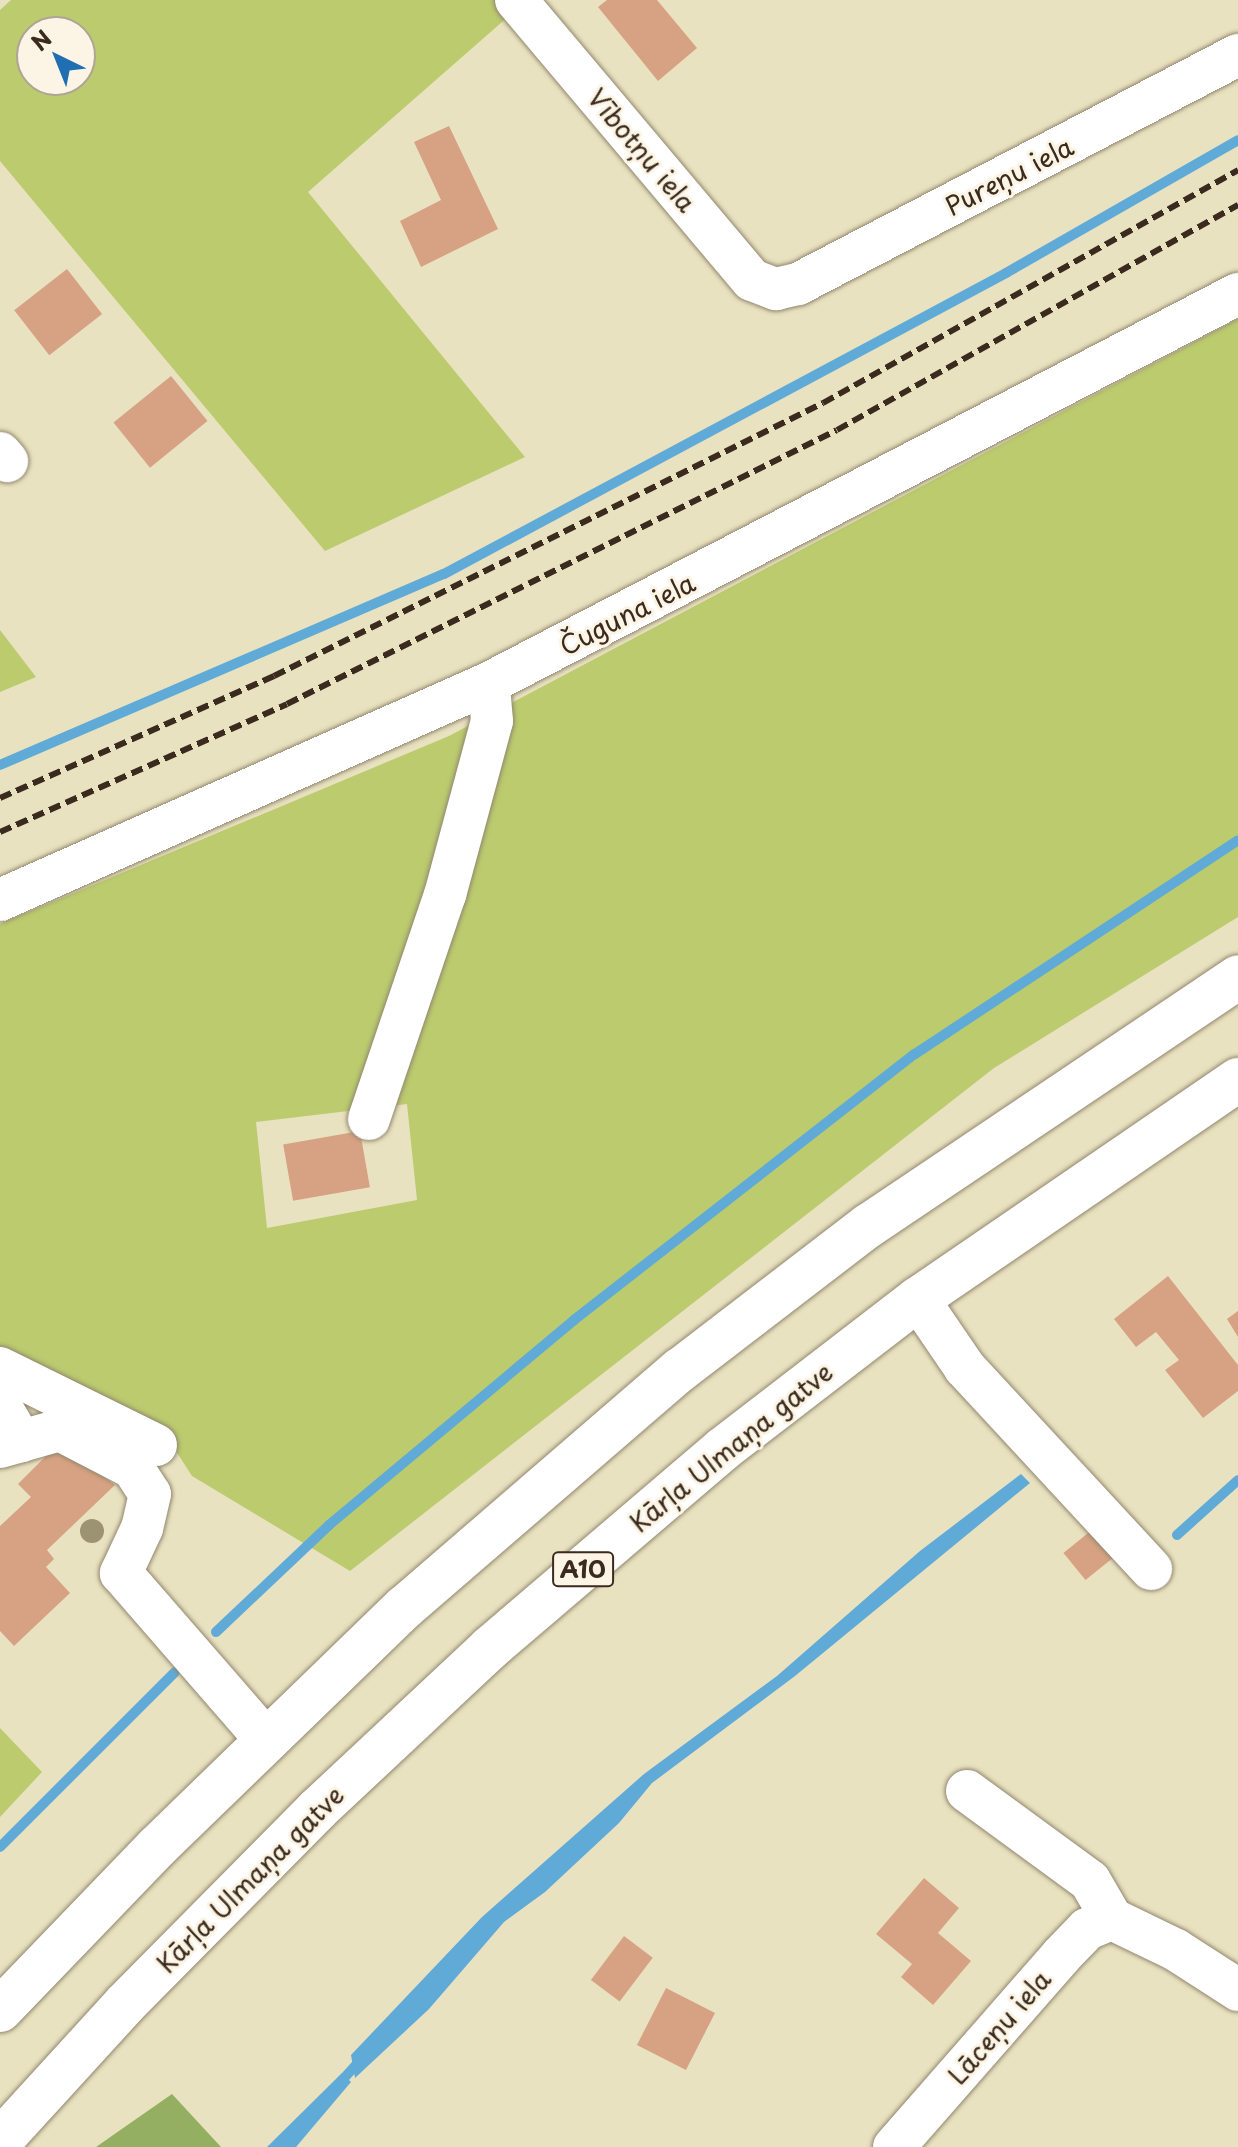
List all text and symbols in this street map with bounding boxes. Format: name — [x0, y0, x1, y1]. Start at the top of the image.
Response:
north arrow — [16, 16, 96, 96]
text: N — [23, 22, 58, 58]
street label: Vībotņu iela — [582, 83, 702, 217]
street label: Pureņu iela — [940, 130, 1078, 222]
street label: Čuguna iela — [554, 566, 700, 662]
street label: Kārļa Ulmaņa gatve — [623, 1356, 839, 1538]
road number: A10 — [551, 1549, 615, 1589]
street label: Kārļa Ulmaņa gatve — [150, 1779, 350, 1979]
street label: Lāceņu iela — [941, 1964, 1057, 2090]

